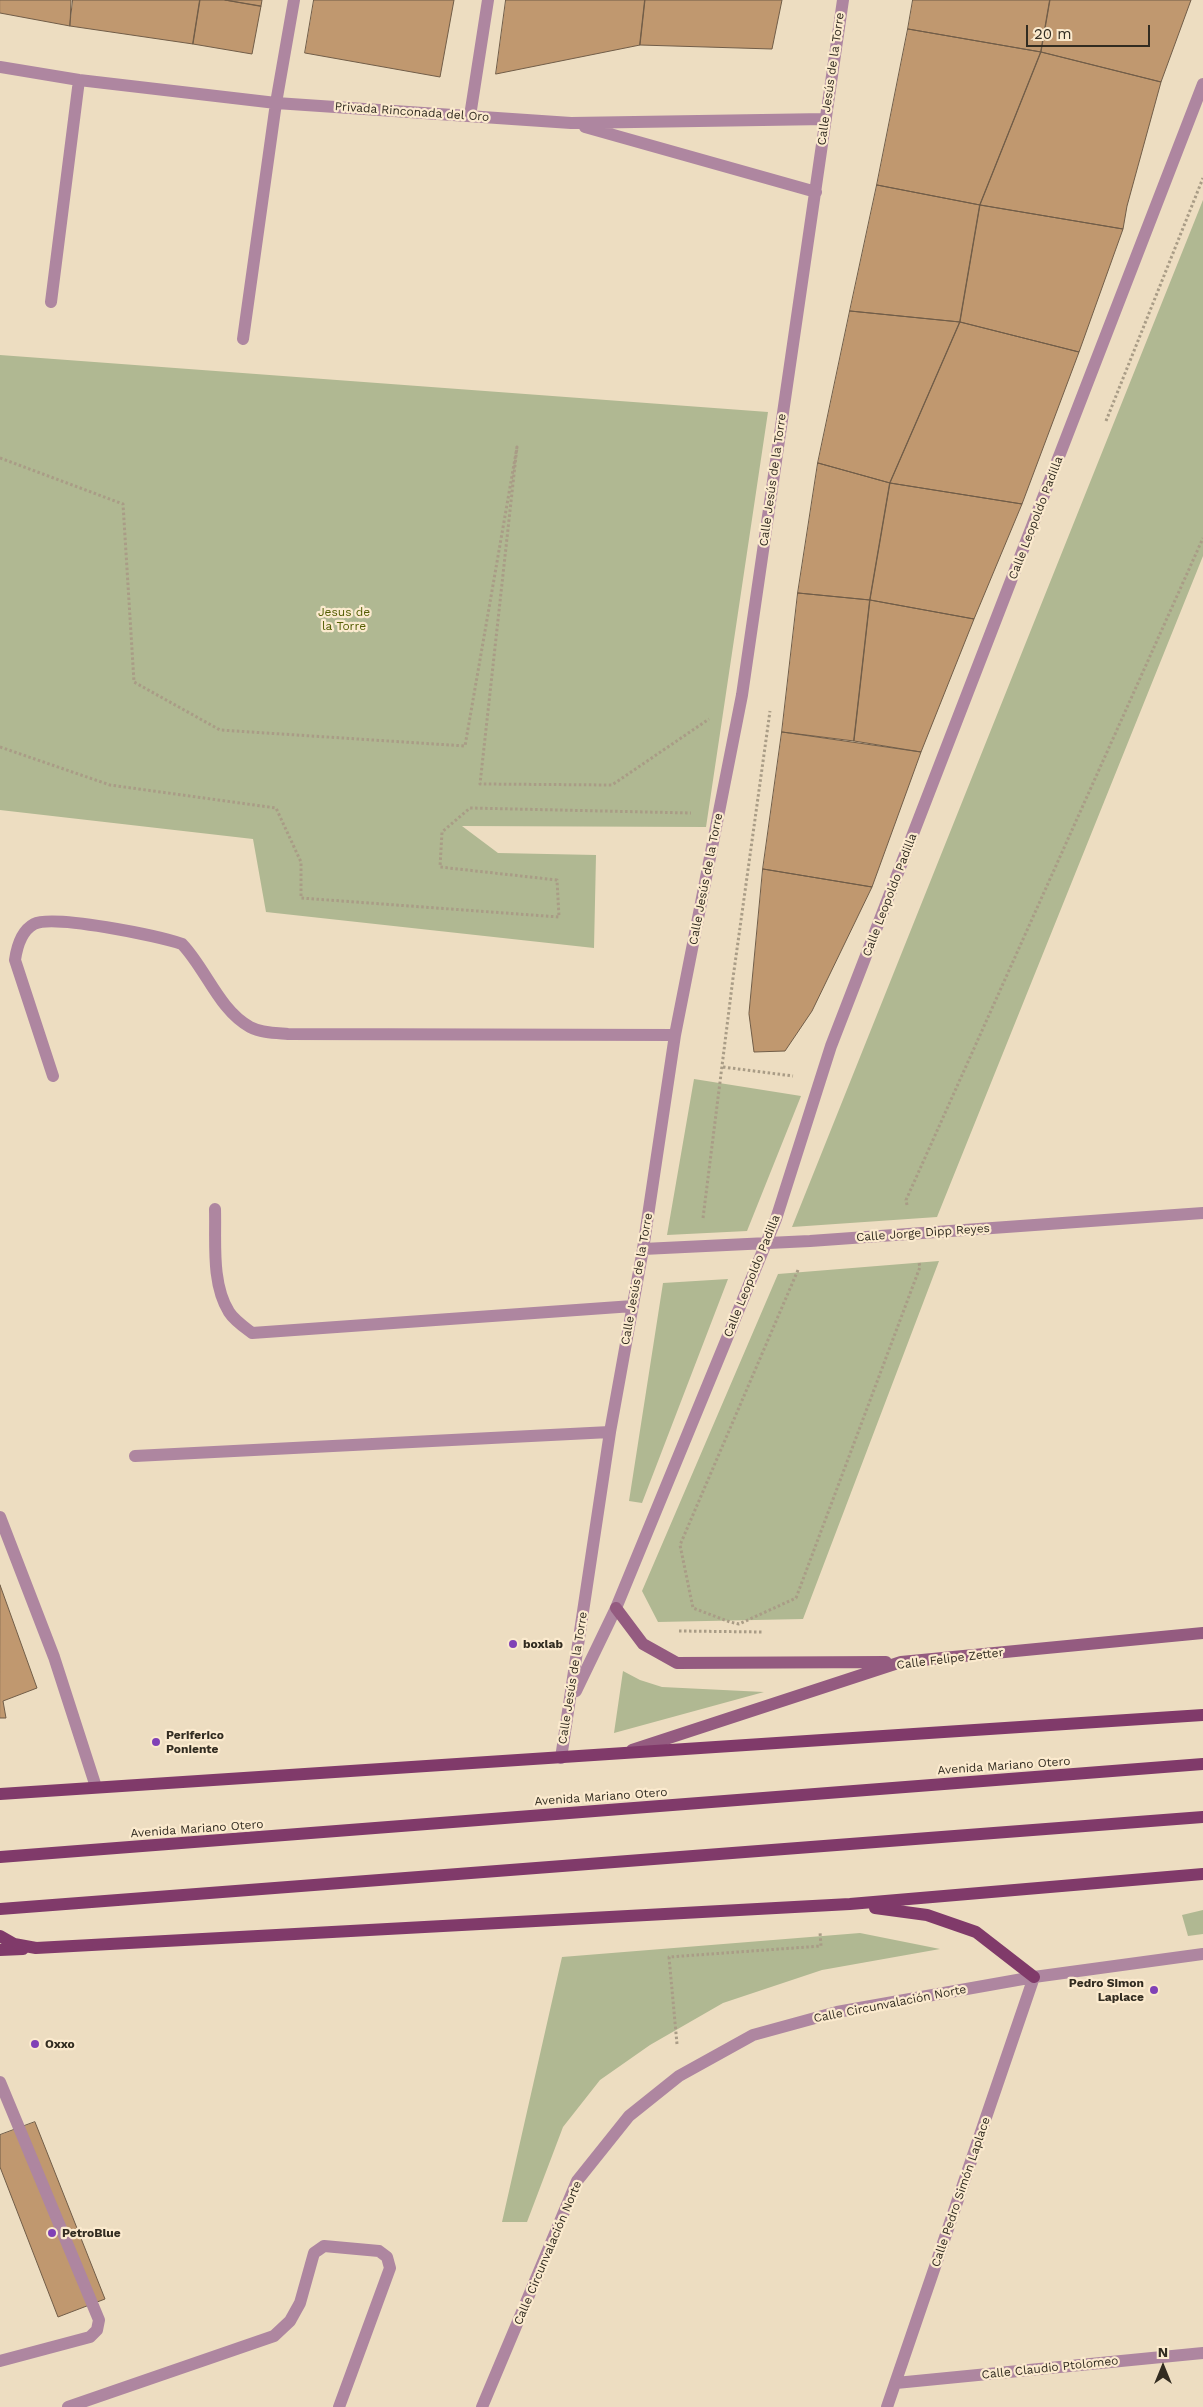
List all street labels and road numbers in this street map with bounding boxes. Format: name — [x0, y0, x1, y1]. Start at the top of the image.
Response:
street label: Calle Jesús de la Torre — [815, 12, 847, 146]
street label: Privada Rinconada del Oro — [334, 99, 490, 125]
street label: Calle Jesús de la Torre — [757, 413, 789, 547]
street label: Calle Leopoldo Padilla — [1006, 454, 1066, 582]
street label: Calle Jesús de la Torre — [686, 812, 726, 946]
street label: Calle Leopoldo Padilla — [860, 831, 920, 959]
street label: Calle Jesús de la Torre — [618, 1212, 656, 1346]
street label: Calle Leopoldo Padilla — [721, 1213, 783, 1339]
street label: Calle Jorge Dipp Reyes — [856, 1221, 990, 1245]
street label: Calle Jesús de la Torre — [555, 1611, 591, 1745]
street label: Calle Felipe Zetter — [896, 1645, 1004, 1673]
street label: Avenida Mariano Otero — [937, 1754, 1071, 1778]
street label: Avenida Mariano Otero — [534, 1785, 668, 1809]
street label: Avenida Mariano Otero — [130, 1817, 264, 1841]
street label: Calle Circunvalación Norte — [812, 1982, 968, 2026]
street label: Calle Pedro Simón Laplace — [929, 2115, 993, 2269]
street label: Calle Circunvalación Norte — [511, 2179, 585, 2327]
street label: Calle Claudio Ptolomeo — [981, 2354, 1119, 2382]

